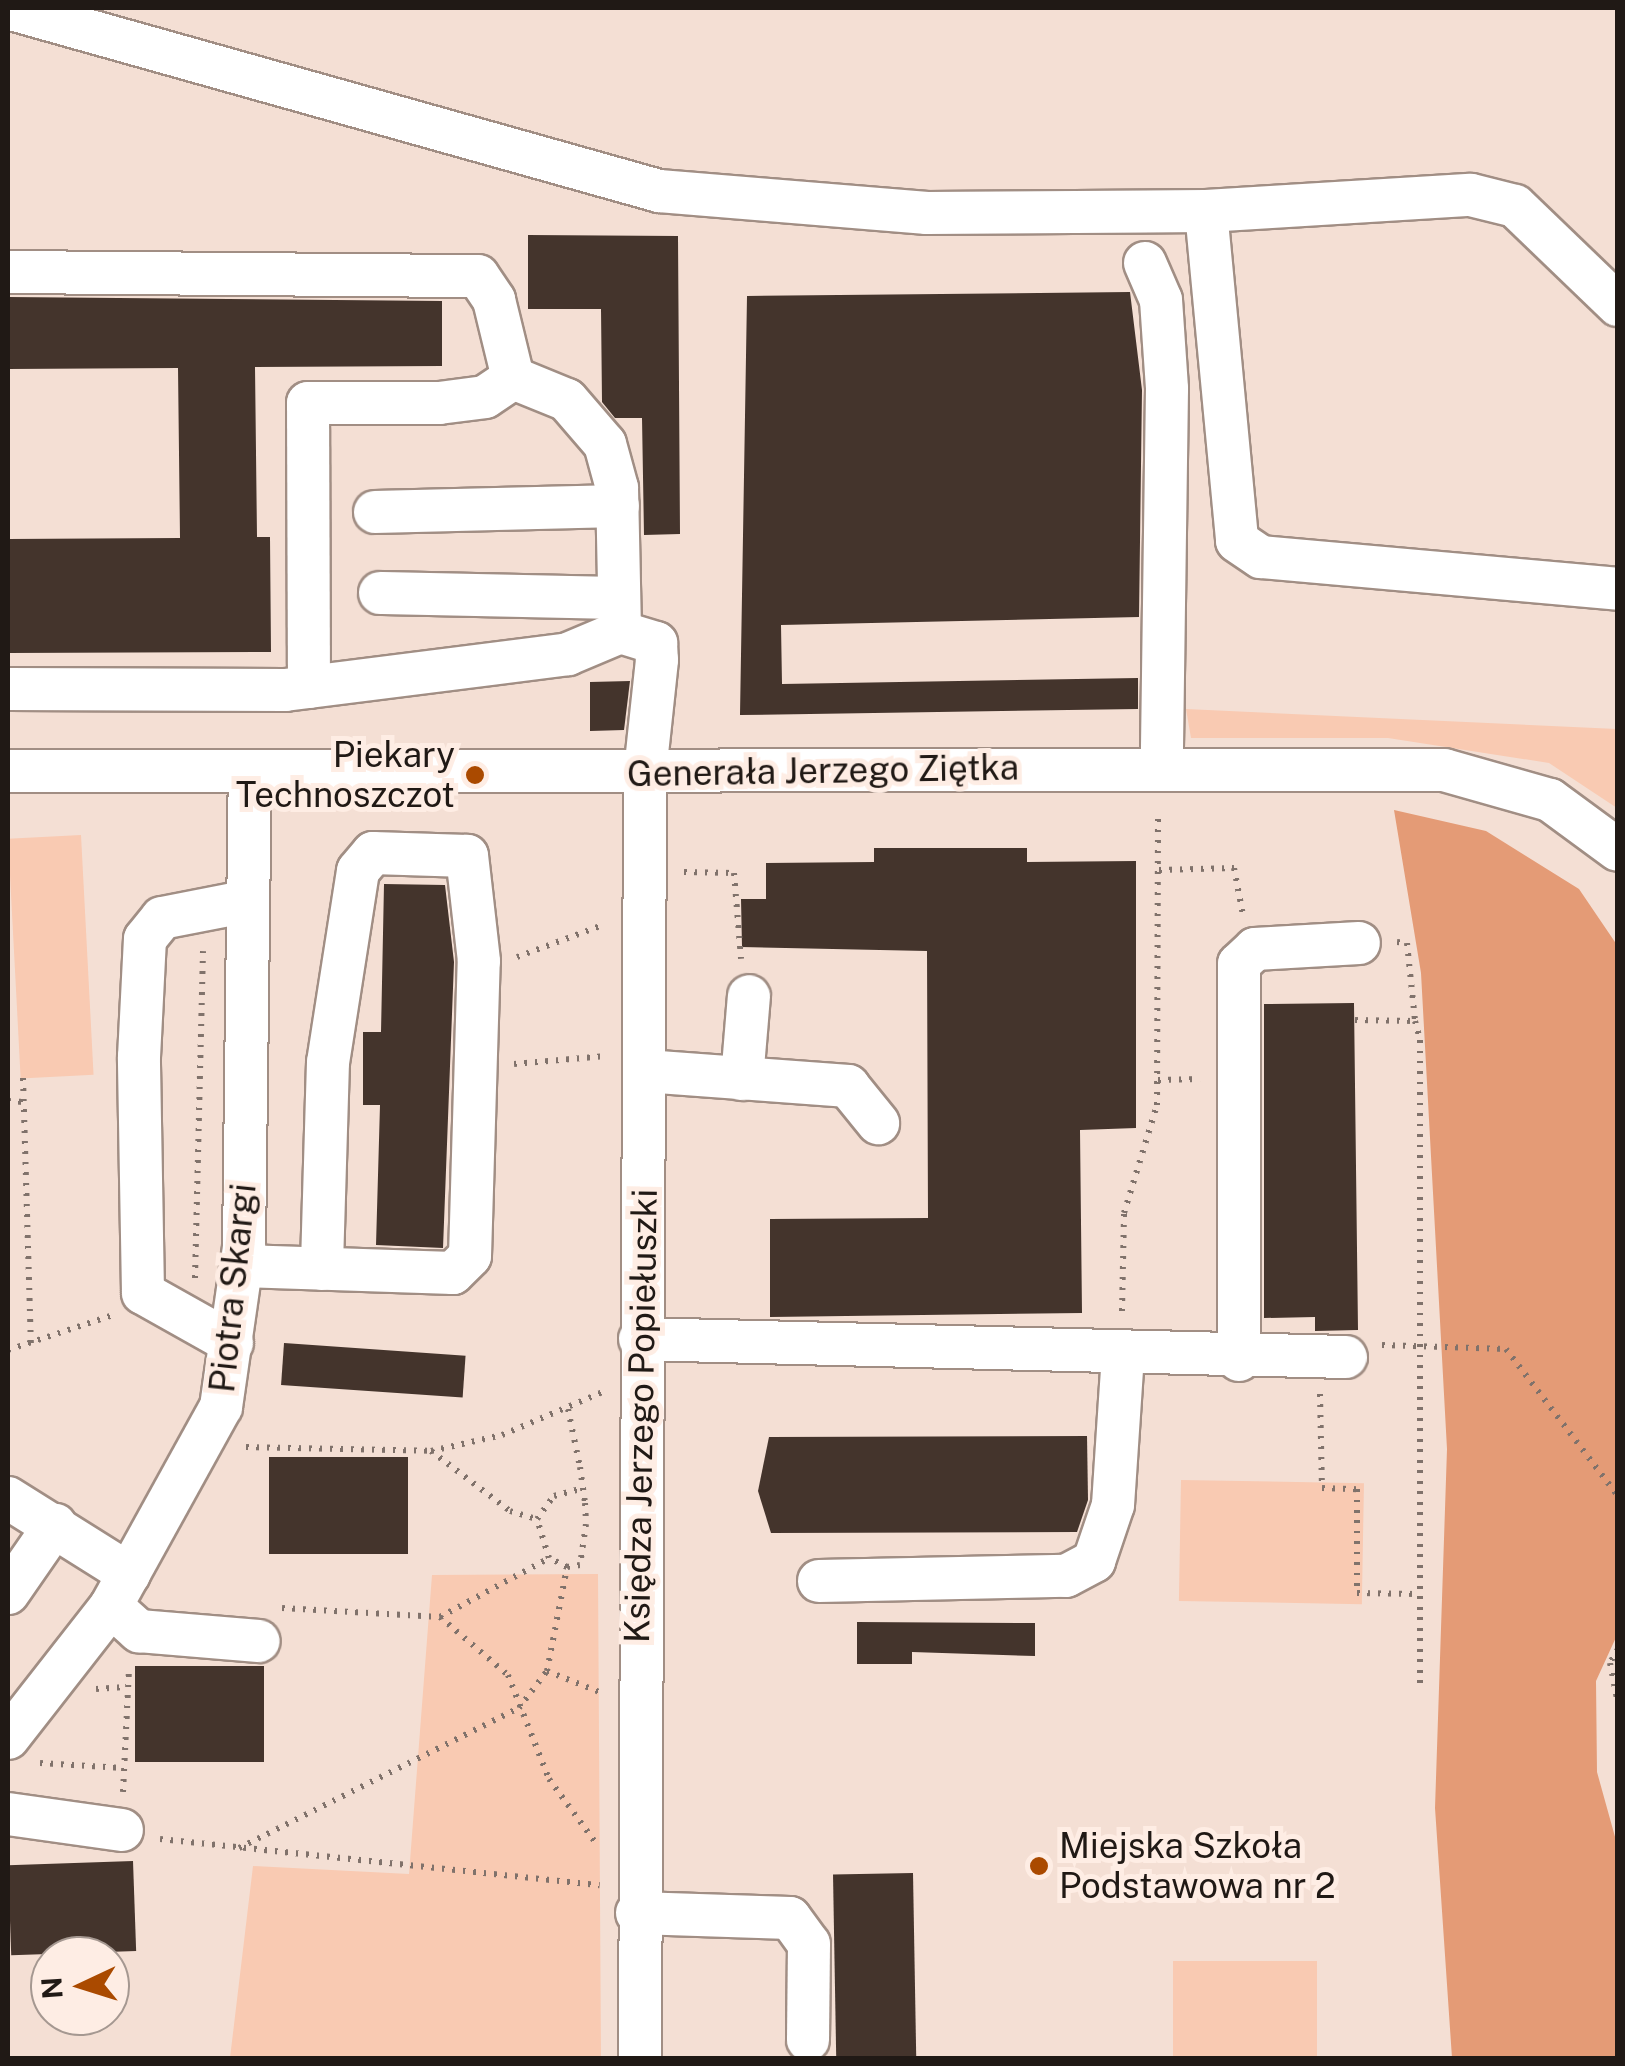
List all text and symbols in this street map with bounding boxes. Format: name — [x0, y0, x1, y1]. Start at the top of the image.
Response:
place label: Piekary Technoszczot — [236, 734, 455, 816]
street label: Generała Jerzego Ziętka — [626, 747, 1020, 795]
marker: Piekary Technoszczot — [464, 764, 486, 786]
street label: Piotra Skargi — [201, 1181, 265, 1395]
street label: Księdza Jerzego Popiełuszki — [616, 1188, 666, 1644]
place label: Miejska Szkoła Podstawowa nr 2 — [1059, 1825, 1336, 1907]
marker: Miejska Szkoła Podstawowa nr 2 — [1028, 1855, 1050, 1877]
north arrow — [30, 1936, 130, 2036]
text: N — [34, 1976, 69, 2000]

